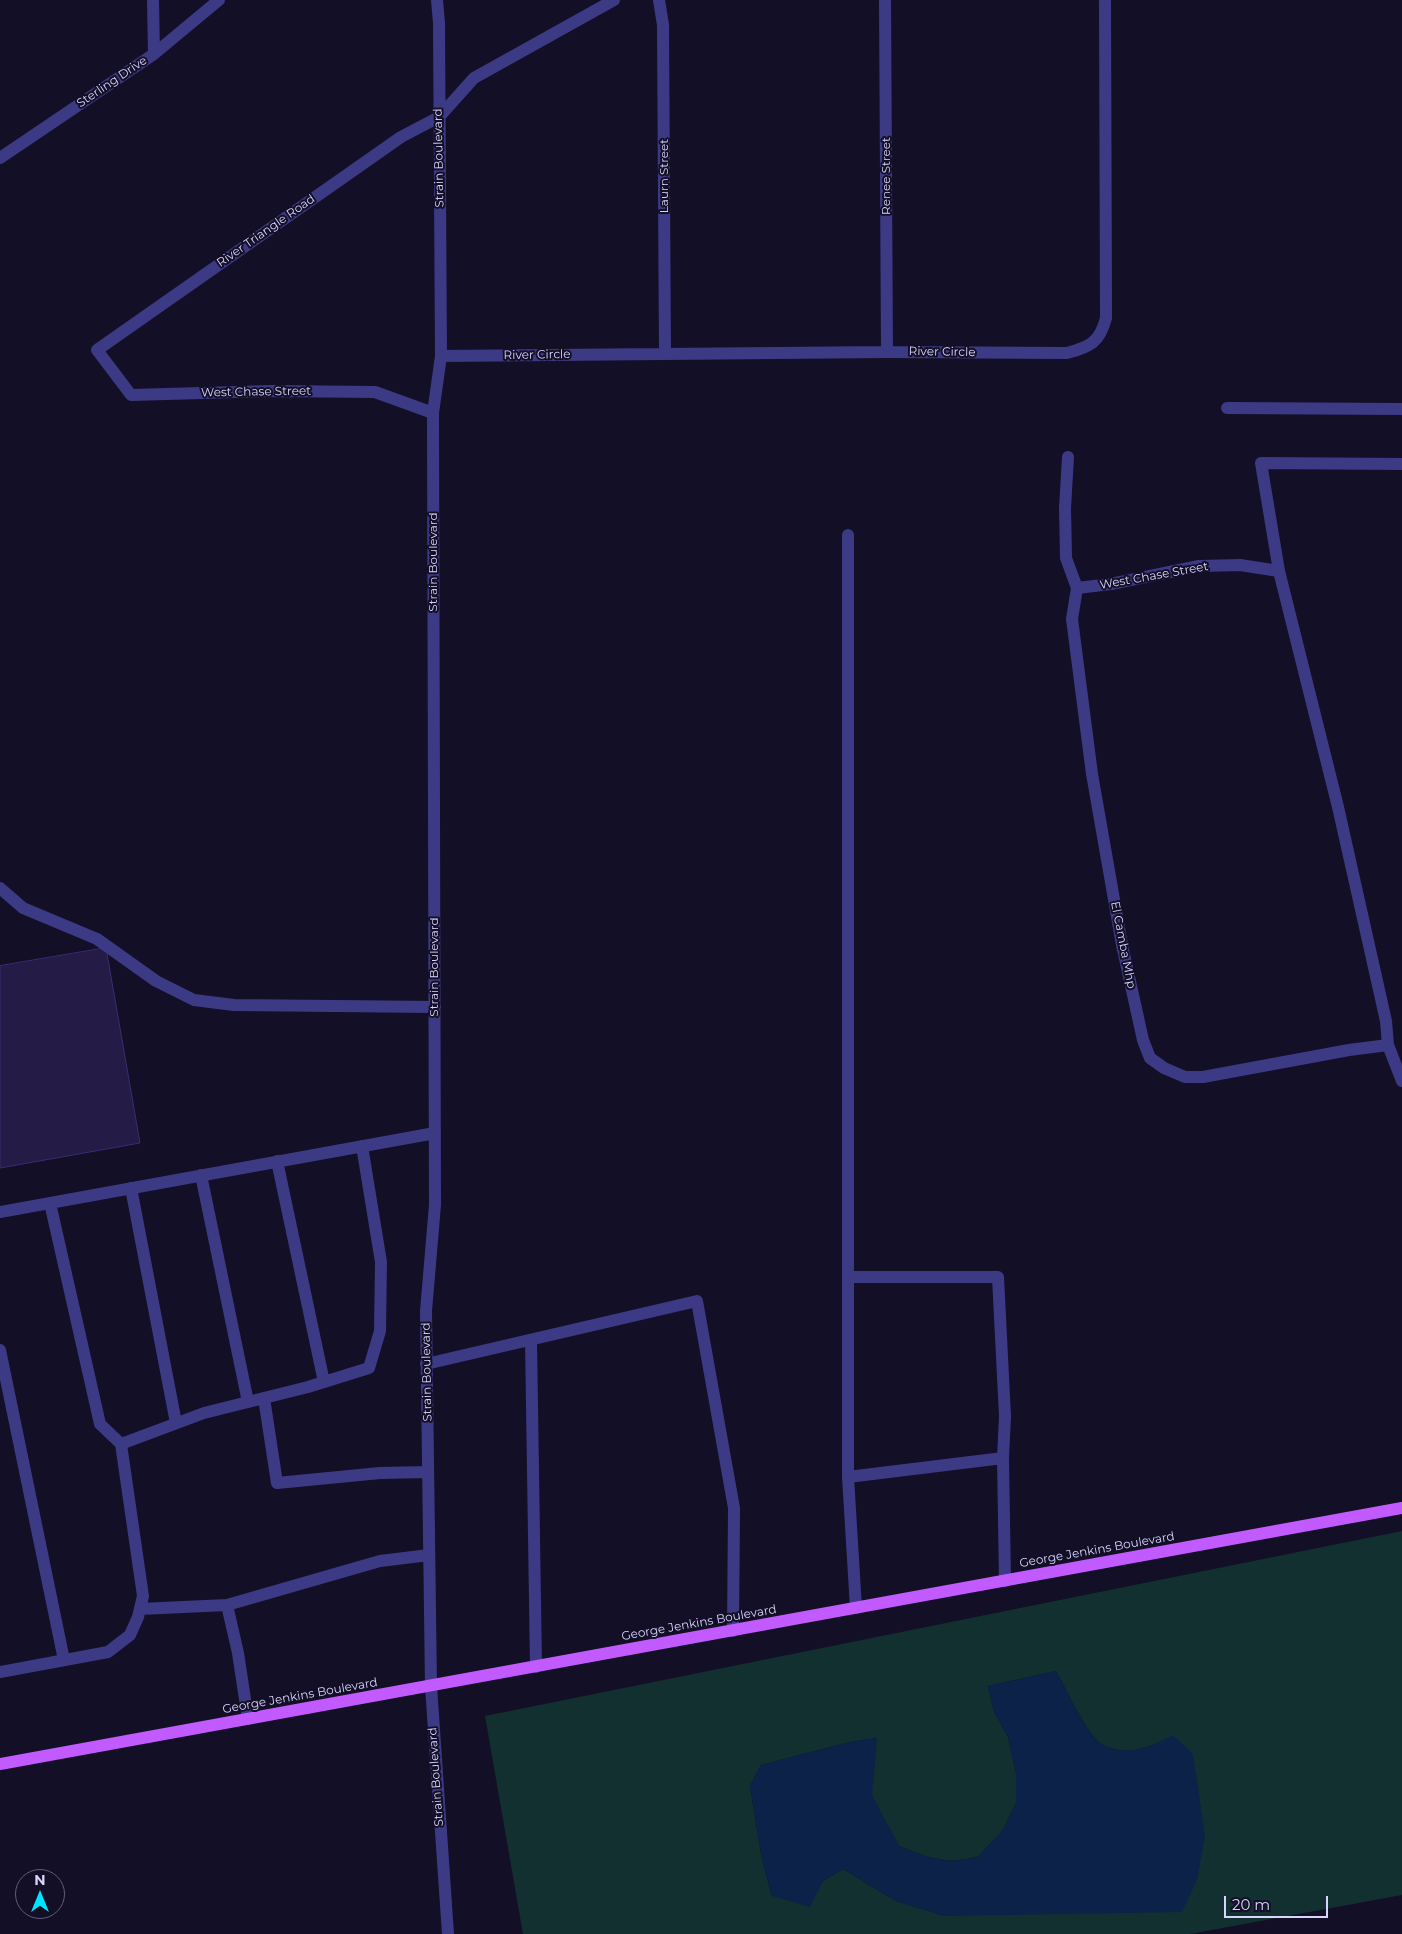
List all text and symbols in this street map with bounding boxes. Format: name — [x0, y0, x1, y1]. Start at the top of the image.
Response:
street label: Sterling Drive — [74, 53, 150, 111]
street label: Strain Boulevard — [431, 108, 447, 208]
street label: Renee Street — [879, 137, 893, 215]
street label: Laurn Street — [657, 139, 671, 213]
street label: River Triangle Road — [214, 192, 318, 270]
street label: River Circle — [908, 344, 976, 360]
street label: River Circle — [503, 347, 571, 363]
street label: West Chase Street — [201, 384, 311, 400]
street label: Strain Boulevard — [426, 512, 440, 612]
street label: West Chase Street — [1099, 559, 1209, 593]
street label: El Camba Mhp — [1107, 900, 1139, 990]
street label: Strain Boulevard — [427, 917, 441, 1017]
street label: Strain Boulevard — [419, 1322, 435, 1422]
street label: George Jenkins Boulevard — [1018, 1529, 1176, 1571]
street label: George Jenkins Boulevard — [620, 1602, 778, 1644]
street label: George Jenkins Boulevard — [221, 1675, 379, 1717]
street label: Strain Boulevard — [425, 1727, 447, 1827]
north arrow — [15, 1869, 65, 1919]
text: N — [34, 1871, 46, 1889]
scale bar — [1227, 1886, 1331, 1918]
text: 20 m — [1232, 1895, 1270, 1914]

